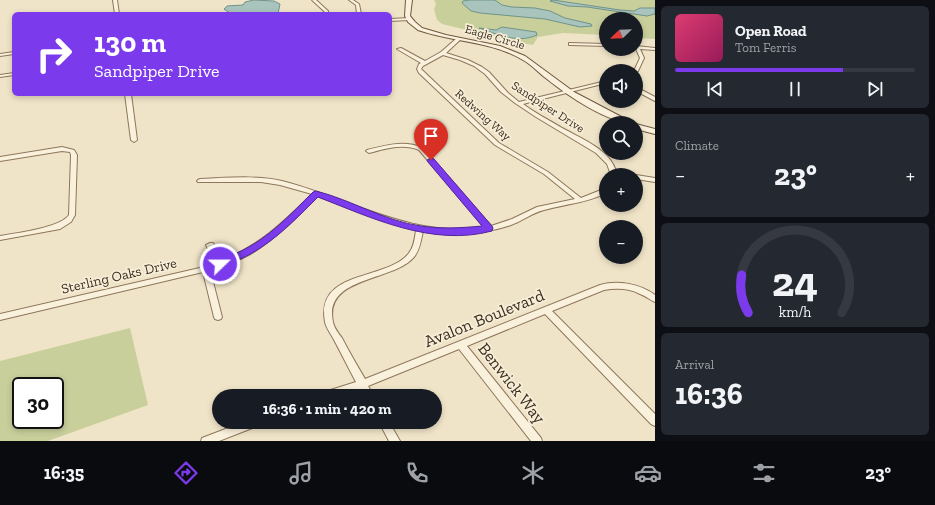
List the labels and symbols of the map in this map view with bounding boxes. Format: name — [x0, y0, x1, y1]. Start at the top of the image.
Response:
north arrow — [599, 12, 643, 56]
street label: Eagle Circle — [464, 22, 527, 52]
street label: Sandpiper Drive — [509, 78, 587, 136]
street label: Redwing Way — [452, 86, 514, 144]
pin — [414, 119, 448, 160]
position arrow — [199, 243, 241, 285]
street label: Sterling Oaks Drive — [60, 254, 179, 298]
street label: Avalon Boulevard — [421, 285, 548, 351]
street label: Benwick Way — [474, 339, 550, 428]
speed limit sign: 30 — [12, 377, 64, 429]

